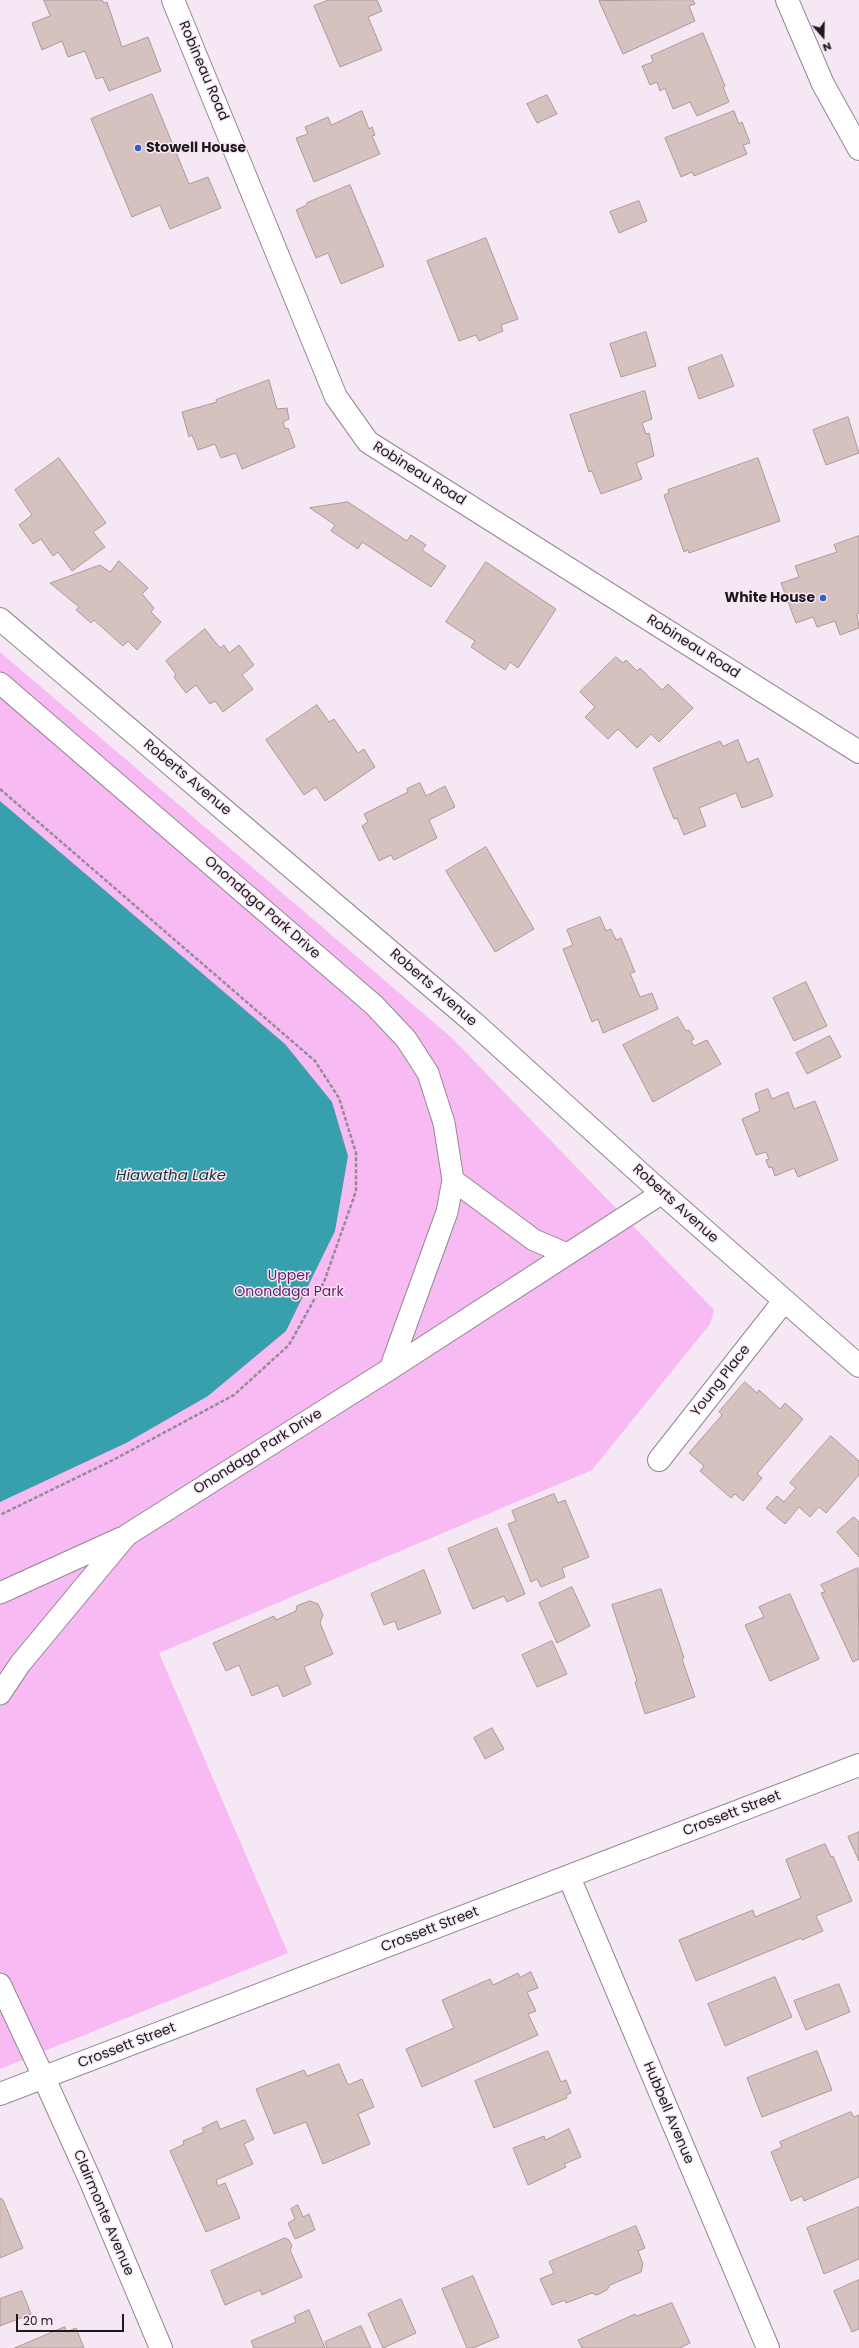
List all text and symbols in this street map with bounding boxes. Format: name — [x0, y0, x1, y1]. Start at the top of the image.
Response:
north arrow — [803, 16, 843, 56]
street label: Robineau Road — [174, 19, 232, 123]
text: N — [820, 38, 834, 56]
place label: Stowell House — [146, 140, 246, 156]
marker: Stowell House — [133, 143, 143, 153]
street label: Robineau Road — [369, 439, 469, 509]
place label: White House — [724, 590, 815, 606]
marker: White House — [818, 593, 828, 603]
street label: Robineau Road — [643, 612, 743, 682]
street label: Roberts Avenue — [140, 736, 234, 820]
street label: Onondaga Park Drive — [201, 853, 323, 963]
street label: Roberts Avenue — [386, 946, 480, 1030]
street label: Roberts Avenue — [629, 1161, 721, 1247]
water label: Hiawatha Lake — [116, 1167, 226, 1185]
park label: Upper Onondaga Park — [234, 1268, 344, 1300]
street label: Young Place — [688, 1342, 754, 1420]
street label: Onondaga Park Drive — [191, 1406, 325, 1498]
street label: Crossett Street — [681, 1788, 783, 1840]
street label: Crossett Street — [379, 1904, 481, 1956]
street label: Crossett Street — [76, 2020, 178, 2072]
street label: Hubbell Avenue — [639, 2059, 697, 2167]
street label: Clairmonte Avenue — [69, 2148, 137, 2278]
scale bar — [18, 2306, 126, 2332]
text: 20 m — [23, 2312, 53, 2329]

